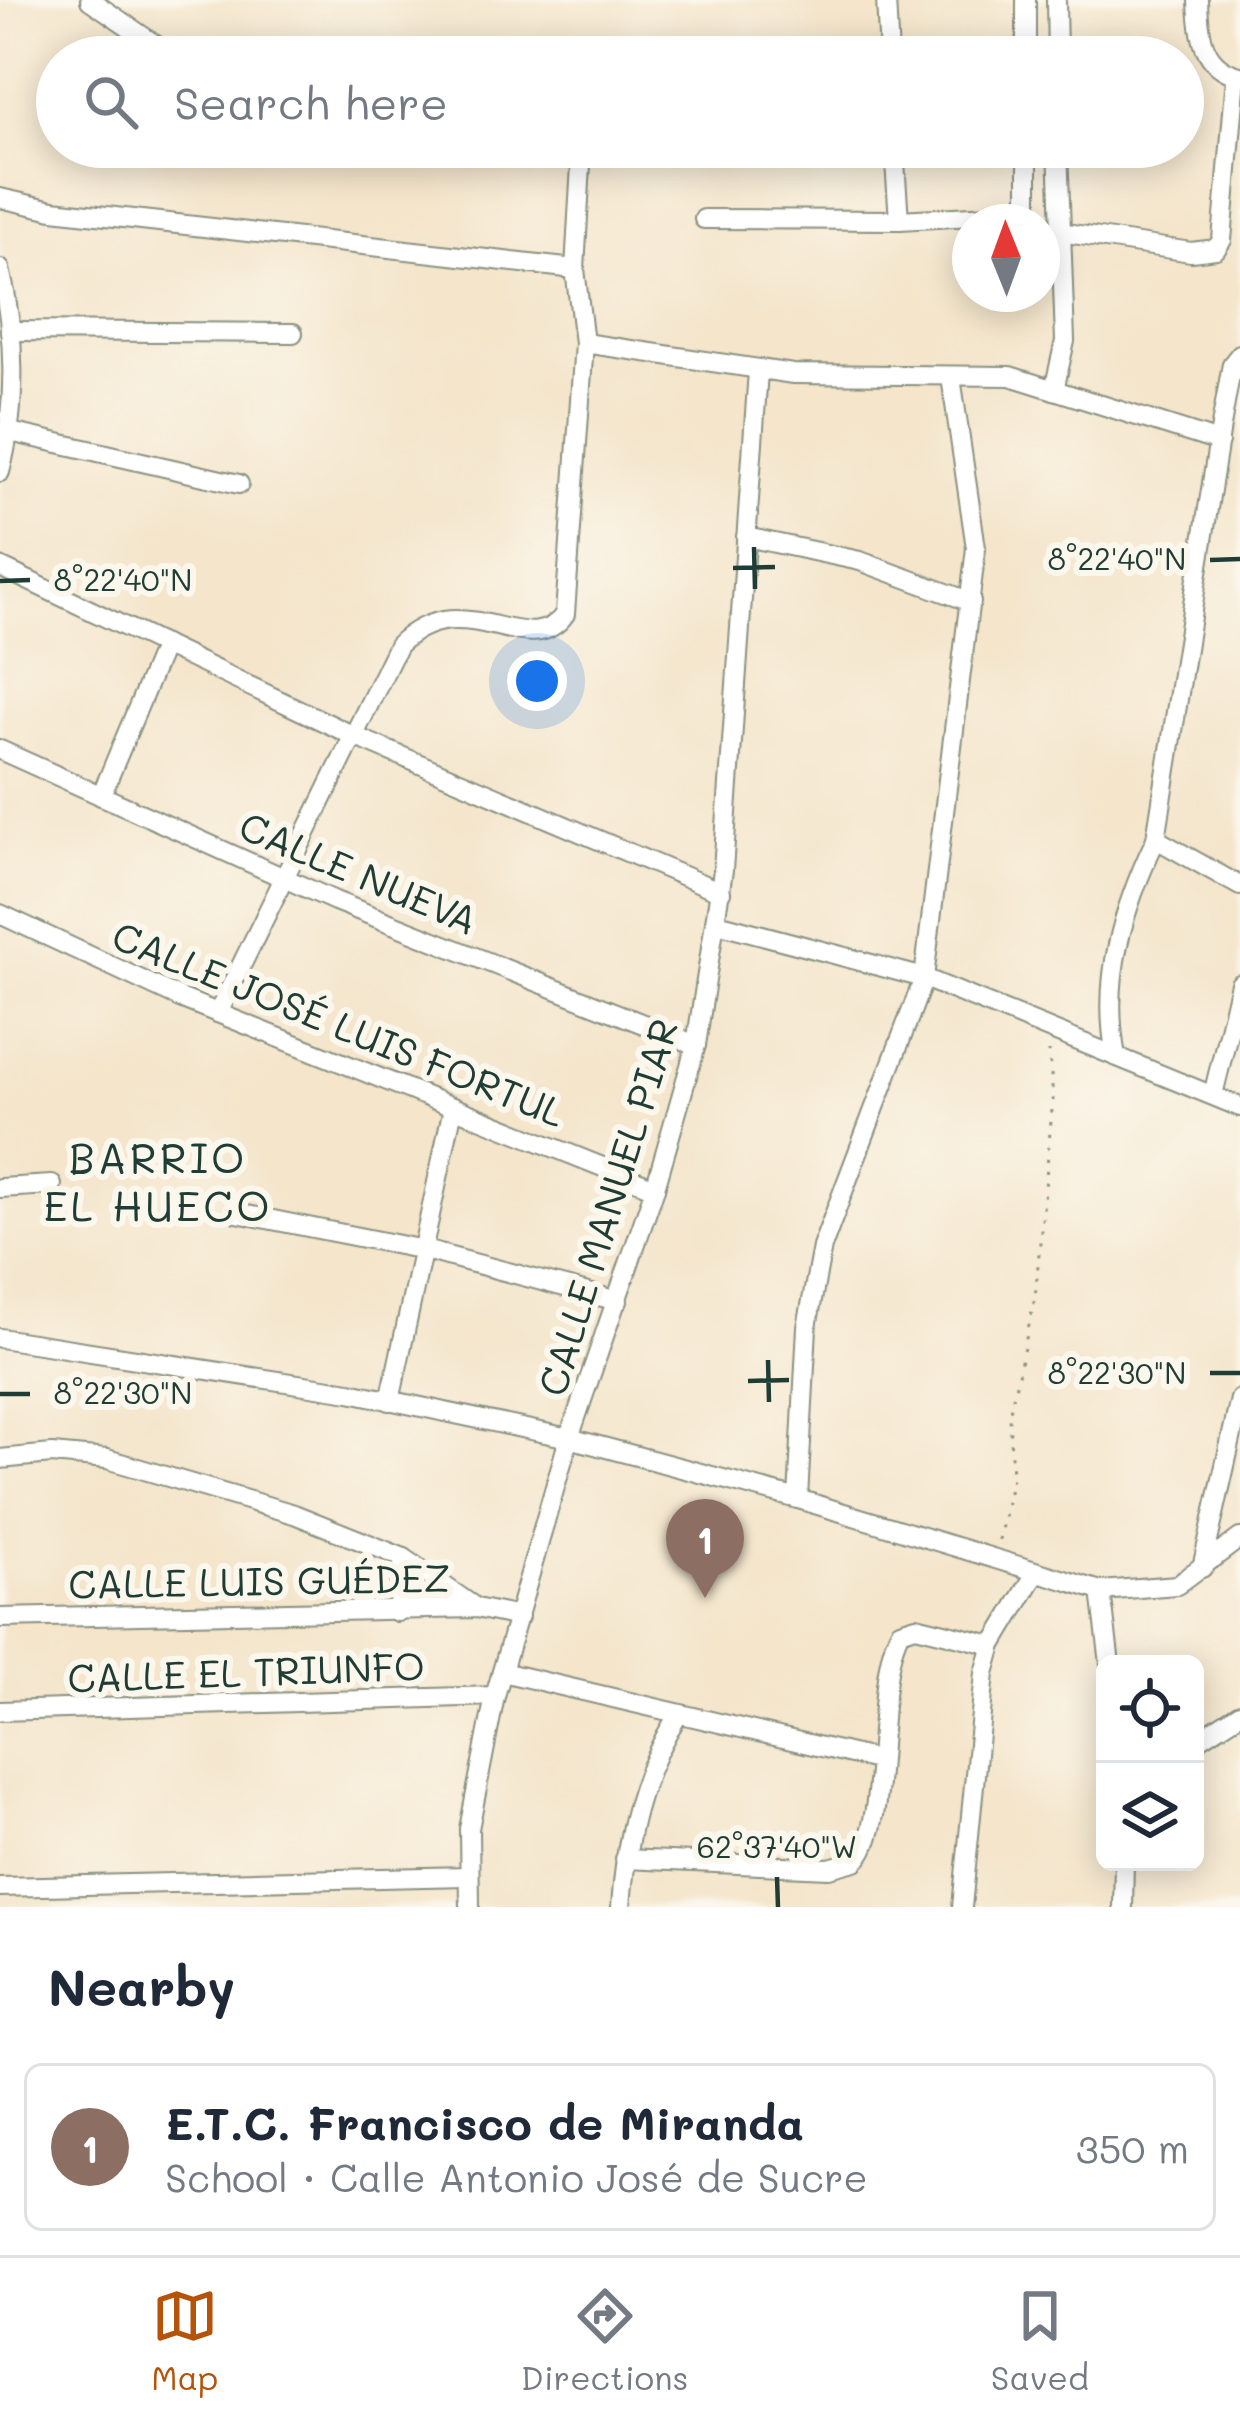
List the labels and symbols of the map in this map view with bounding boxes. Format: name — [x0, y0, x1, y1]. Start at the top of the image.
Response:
north arrow — [952, 204, 1060, 312]
text: 8°22'40"N — [1048, 538, 1186, 578]
text: 8°22'40"N — [54, 559, 192, 599]
your location — [507, 651, 567, 711]
street label: CALLE NUEVA — [232, 799, 486, 945]
street label: CALLE JOSÉ LUIS FORTUL — [105, 909, 573, 1137]
street label: CALLE MANUEL PIAR — [525, 1012, 689, 1402]
district label: BARRIO EL HUECO — [44, 1130, 272, 1233]
text: 8°22'30"N — [1048, 1352, 1186, 1392]
text: 8°22'30"N — [54, 1372, 192, 1412]
pin: 1 — [666, 1499, 744, 1598]
street label: CALLE LUIS GUÉDEZ — [68, 1551, 450, 1609]
street label: CALLE EL TRIUNFO — [67, 1639, 425, 1703]
text: 62°37'40"W — [697, 1826, 857, 1866]

